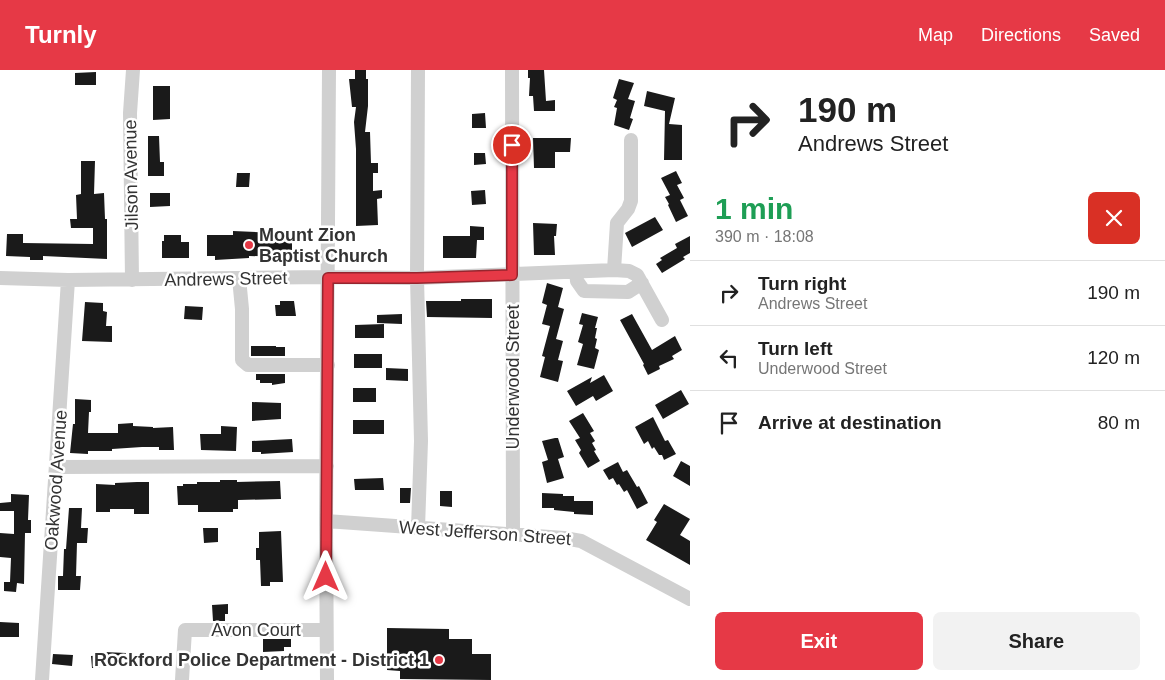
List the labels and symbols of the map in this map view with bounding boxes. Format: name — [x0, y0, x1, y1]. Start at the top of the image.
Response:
street label: Jilson Avenue — [120, 119, 142, 231]
pin — [491, 124, 533, 166]
place label: Mount Zion Baptist Church — [259, 225, 388, 266]
marker: Mount Zion Baptist Church — [243, 239, 255, 251]
street label: Andrews Street — [164, 268, 288, 290]
street label: Underwood Street — [503, 304, 523, 450]
street label: Oakwood Avenue — [41, 409, 71, 551]
street label: West Jefferson Street — [398, 517, 572, 549]
position arrow — [299, 550, 351, 602]
street label: Avon Court — [211, 620, 301, 640]
place label: Rockford Police Department - District 1 — [94, 650, 429, 670]
marker: Rockford Police Department - District 1 — [433, 654, 445, 666]

